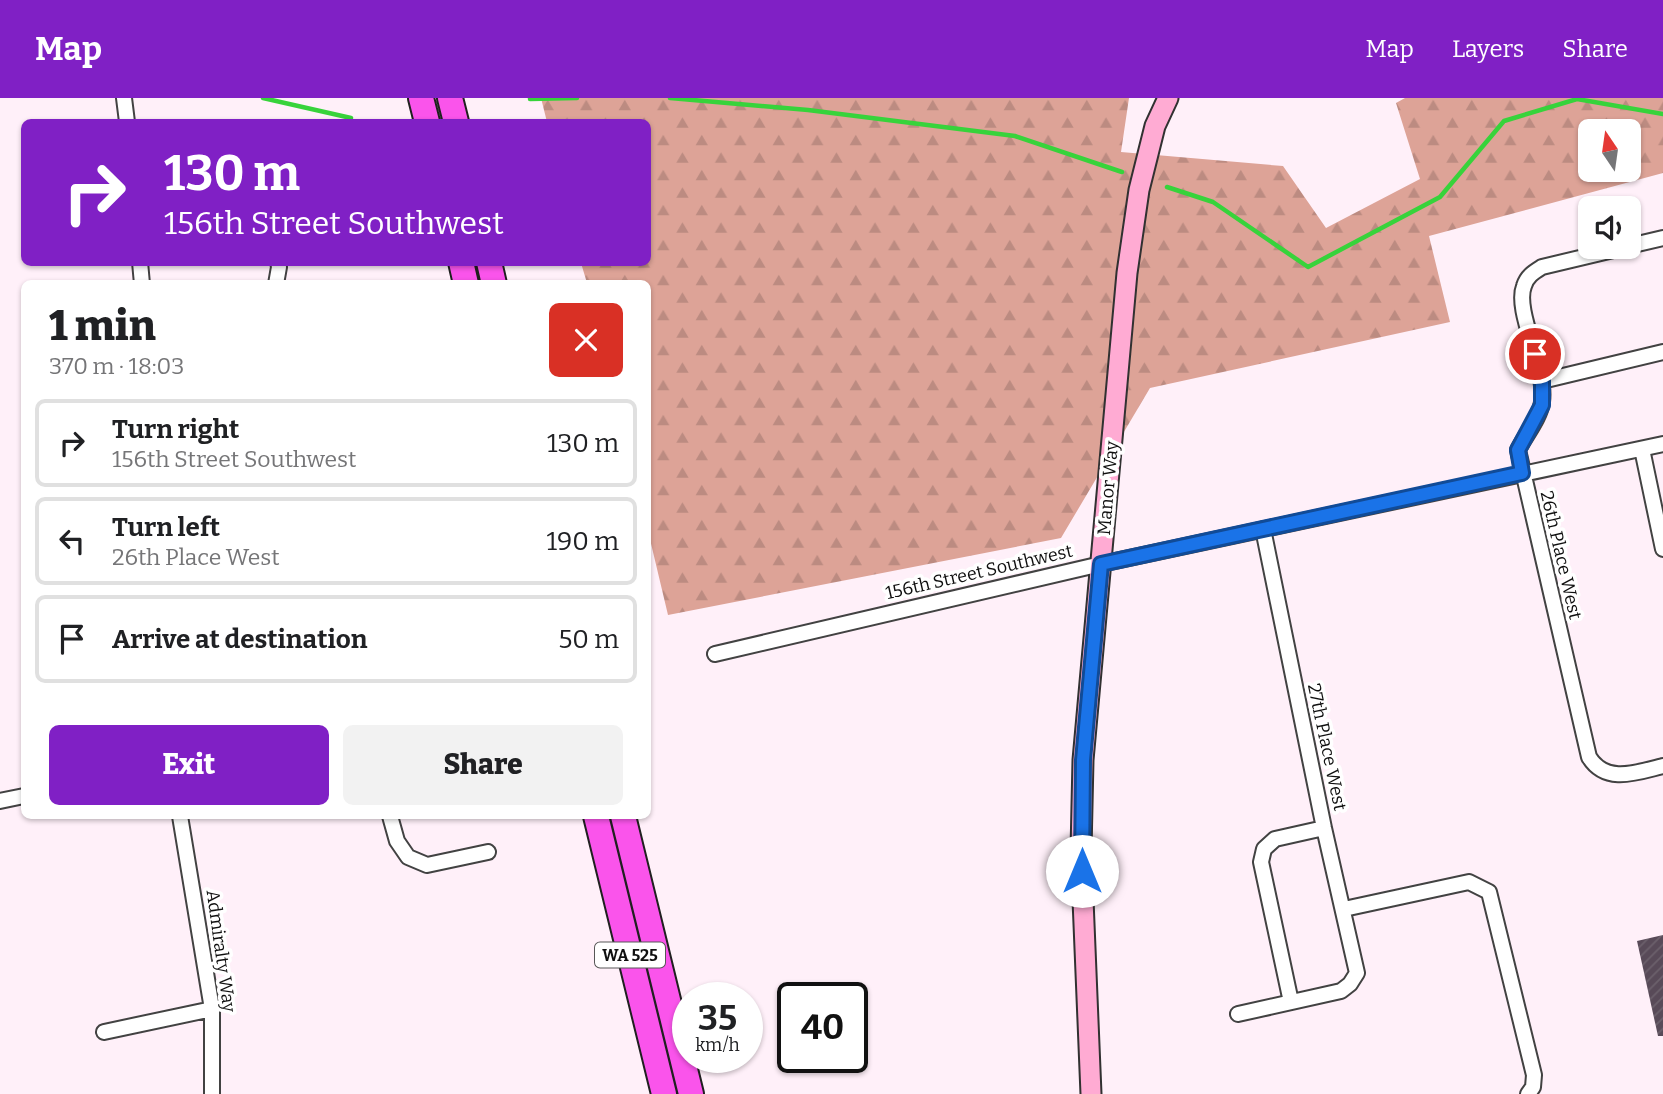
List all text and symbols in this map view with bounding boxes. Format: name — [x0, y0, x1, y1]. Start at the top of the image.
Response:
text: Map — [35, 29, 102, 69]
text: Map — [1366, 35, 1414, 63]
text: Layers — [1452, 35, 1524, 63]
text: Share — [1562, 35, 1628, 63]
north arrow — [1578, 119, 1642, 182]
map controls — [1578, 119, 1641, 259]
text: 130 m — [164, 144, 300, 203]
icon: right — [49, 147, 140, 238]
button: sound — [1578, 196, 1641, 259]
text: 156th Street Southwest — [164, 204, 504, 242]
text: 1 min — [49, 301, 156, 351]
button: close — [549, 303, 623, 377]
pin — [1505, 324, 1565, 384]
icon: arrive — [1516, 335, 1554, 373]
text: 370 m · 18:03 — [49, 352, 184, 380]
text: Turn right — [112, 414, 239, 445]
icon: right — [53, 424, 91, 462]
text: 130 m — [547, 428, 619, 459]
street label: Manor Way — [1093, 439, 1123, 536]
text: 156th Street Southwest — [112, 445, 356, 473]
street label: 26th Place West — [1536, 489, 1587, 622]
text: Turn left — [112, 512, 220, 543]
icon: left — [53, 522, 91, 560]
text: 190 m — [547, 526, 619, 557]
street label: 156th Street Southwest — [883, 540, 1075, 604]
text: 26th Place West — [112, 543, 280, 571]
icon: arrive — [53, 620, 91, 658]
text: Arrive at destination — [112, 624, 367, 655]
text: 50 m — [558, 624, 619, 655]
street label: 27th Place West — [1303, 681, 1351, 813]
button: Exit — [49, 725, 329, 805]
button: Share — [343, 725, 623, 805]
position arrow — [1045, 834, 1119, 908]
street label: Admiralty Way — [202, 888, 241, 1014]
road number: WA 525 — [595, 942, 665, 968]
speed limit sign: 40 — [777, 982, 868, 1073]
text: 35 — [698, 997, 737, 1039]
text: km/h — [695, 1034, 740, 1056]

